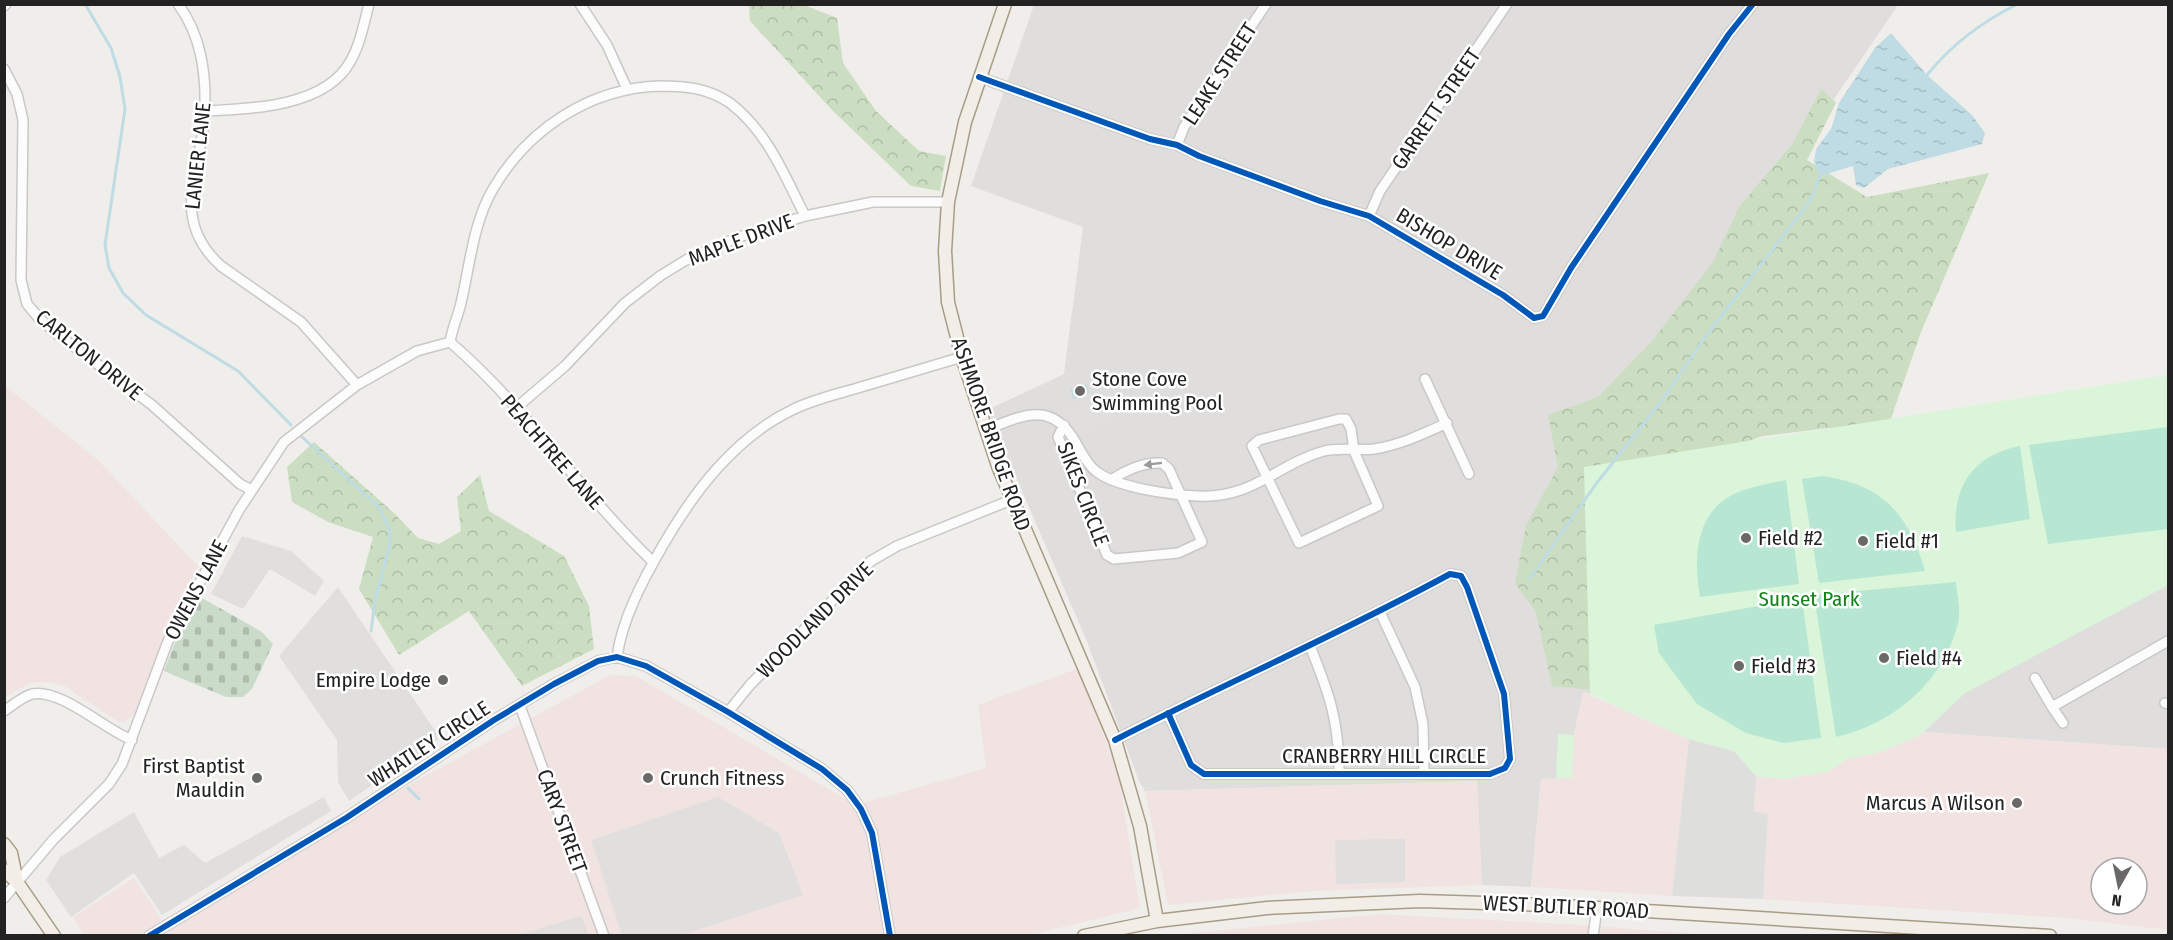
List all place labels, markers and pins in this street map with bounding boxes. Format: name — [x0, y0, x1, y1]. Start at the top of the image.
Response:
place label: Stone Cove Swimming Pool — [1092, 366, 1223, 416]
marker: Stone Cove Swimming Pool — [1073, 384, 1087, 398]
place label: Field #2 — [1758, 525, 1823, 551]
place label: Field #1 — [1875, 528, 1939, 554]
marker: Field #2 — [1739, 531, 1753, 545]
marker: Field #1 — [1856, 534, 1870, 548]
place label: Field #4 — [1896, 645, 1962, 671]
marker: Field #4 — [1877, 651, 1891, 665]
place label: Field #3 — [1751, 653, 1816, 679]
marker: Field #3 — [1732, 659, 1746, 673]
place label: Empire Lodge — [316, 667, 431, 693]
marker: Empire Lodge — [436, 673, 450, 687]
place label: First Baptist Mauldin — [142, 753, 245, 803]
place label: Crunch Fitness — [660, 765, 785, 791]
marker: First Baptist Mauldin — [250, 771, 264, 785]
marker: Crunch Fitness — [641, 771, 655, 785]
place label: Marcus A Wilson — [1866, 790, 2005, 816]
marker: Marcus A Wilson — [2010, 796, 2024, 810]

